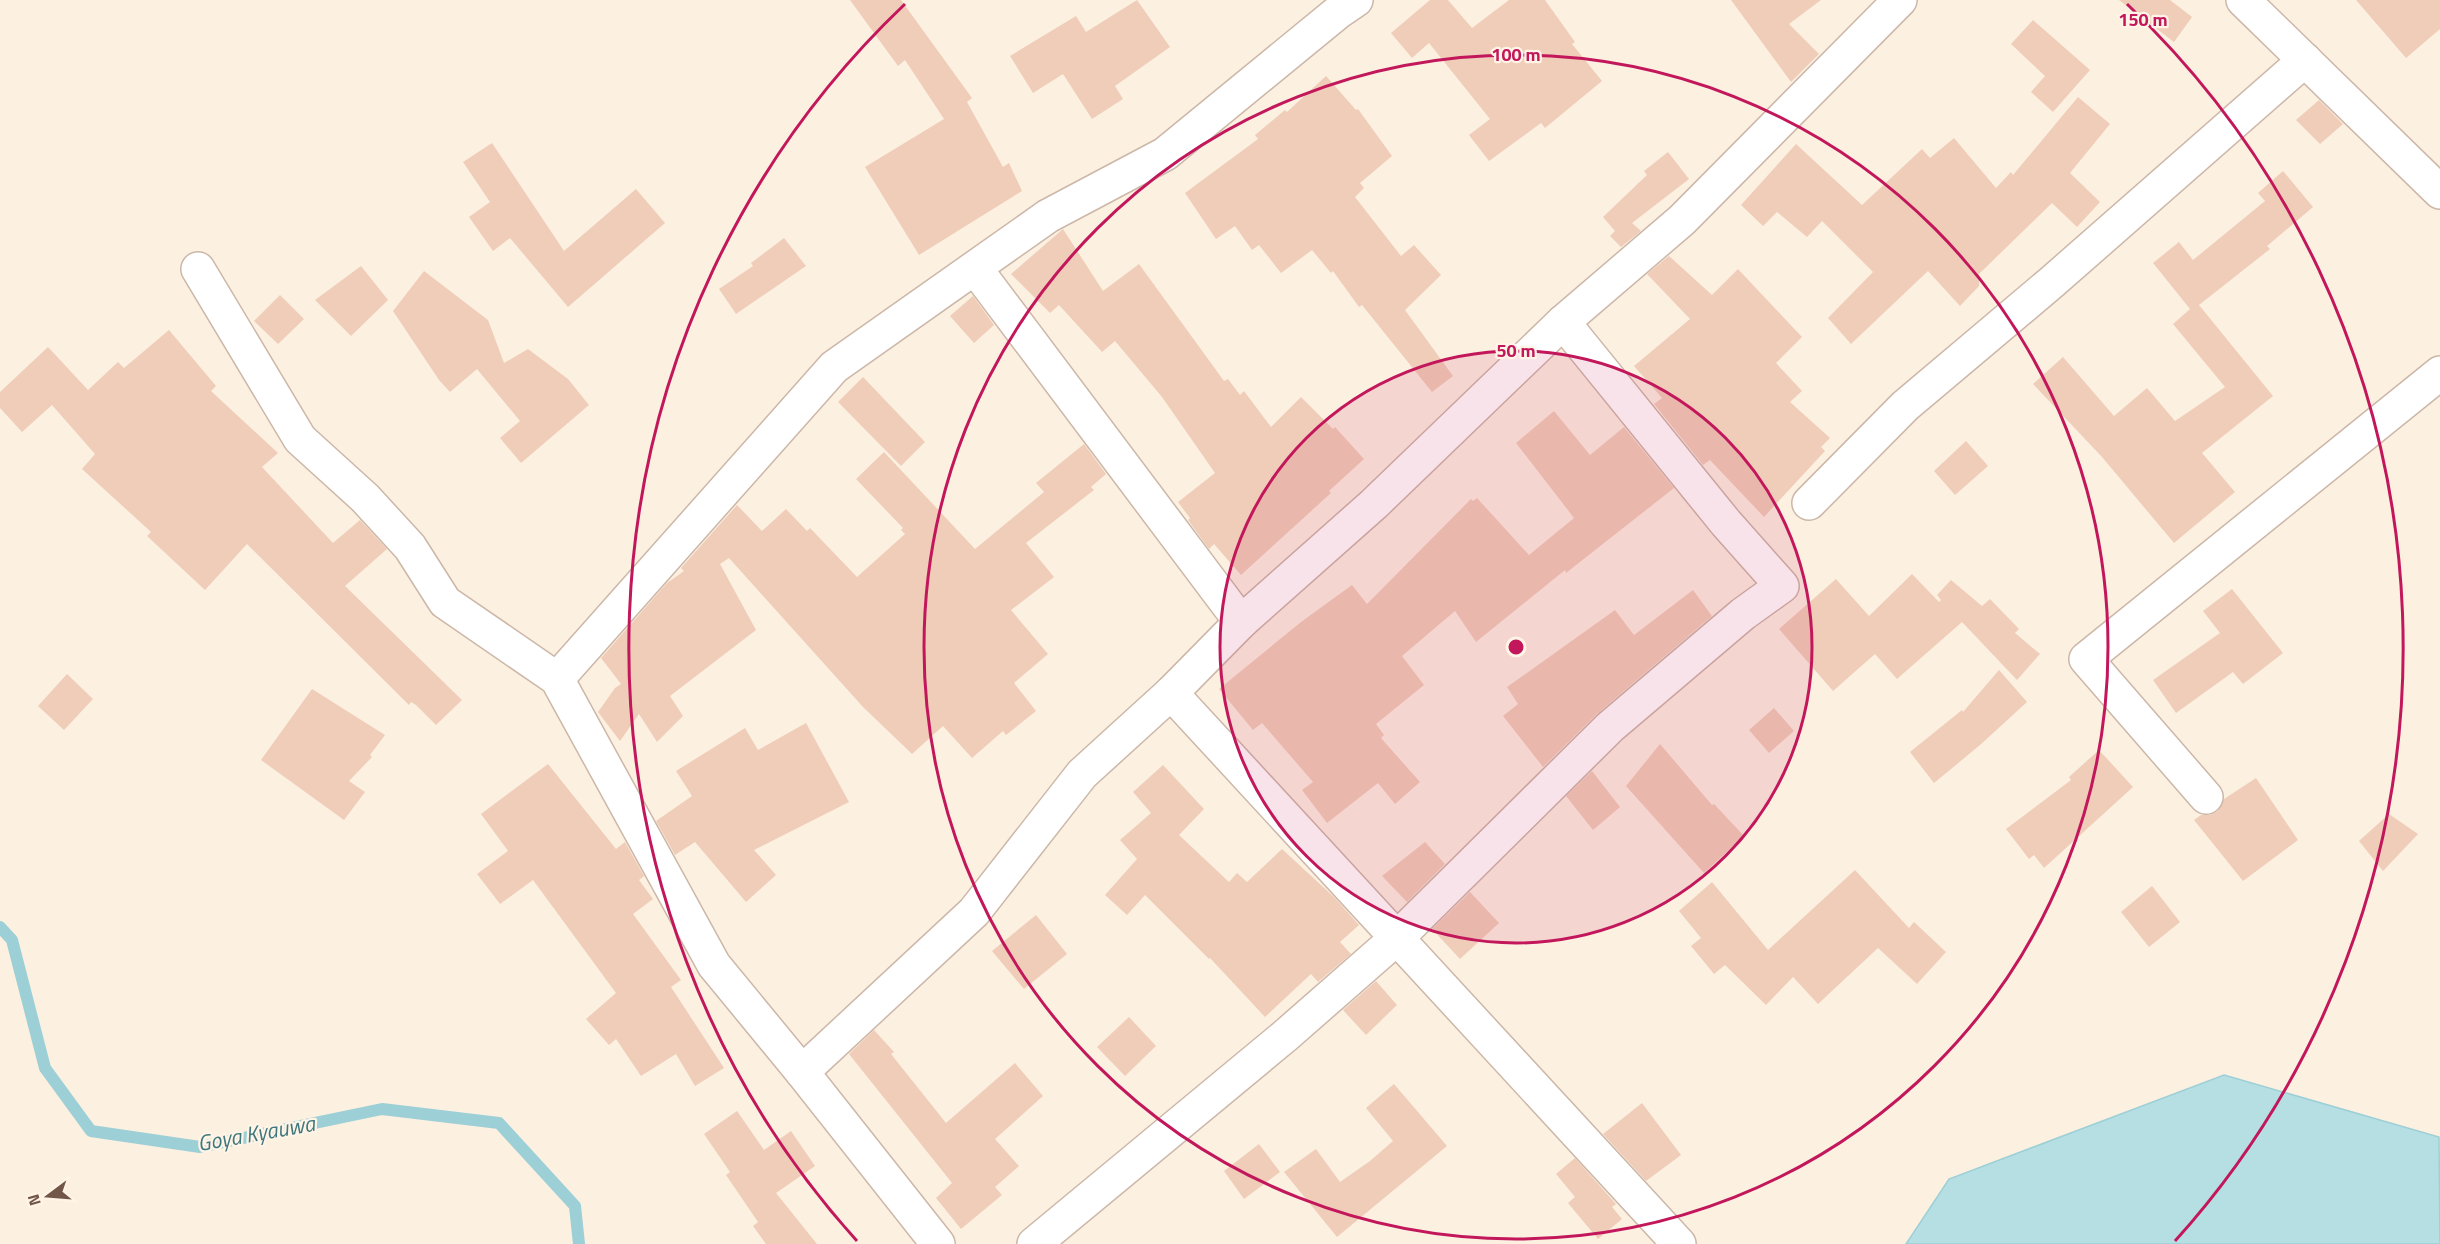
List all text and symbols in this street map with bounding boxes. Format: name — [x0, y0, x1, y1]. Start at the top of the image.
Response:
text: 150 m — [2118, 6, 2168, 33]
text: 100 m — [1491, 41, 1541, 68]
text: 50 m — [1496, 337, 1536, 364]
centre of rings — [1506, 637, 1526, 657]
water label: Goya Kyauwa — [195, 1106, 319, 1160]
north arrow — [18, 1166, 78, 1226]
text: N — [21, 1191, 47, 1209]

